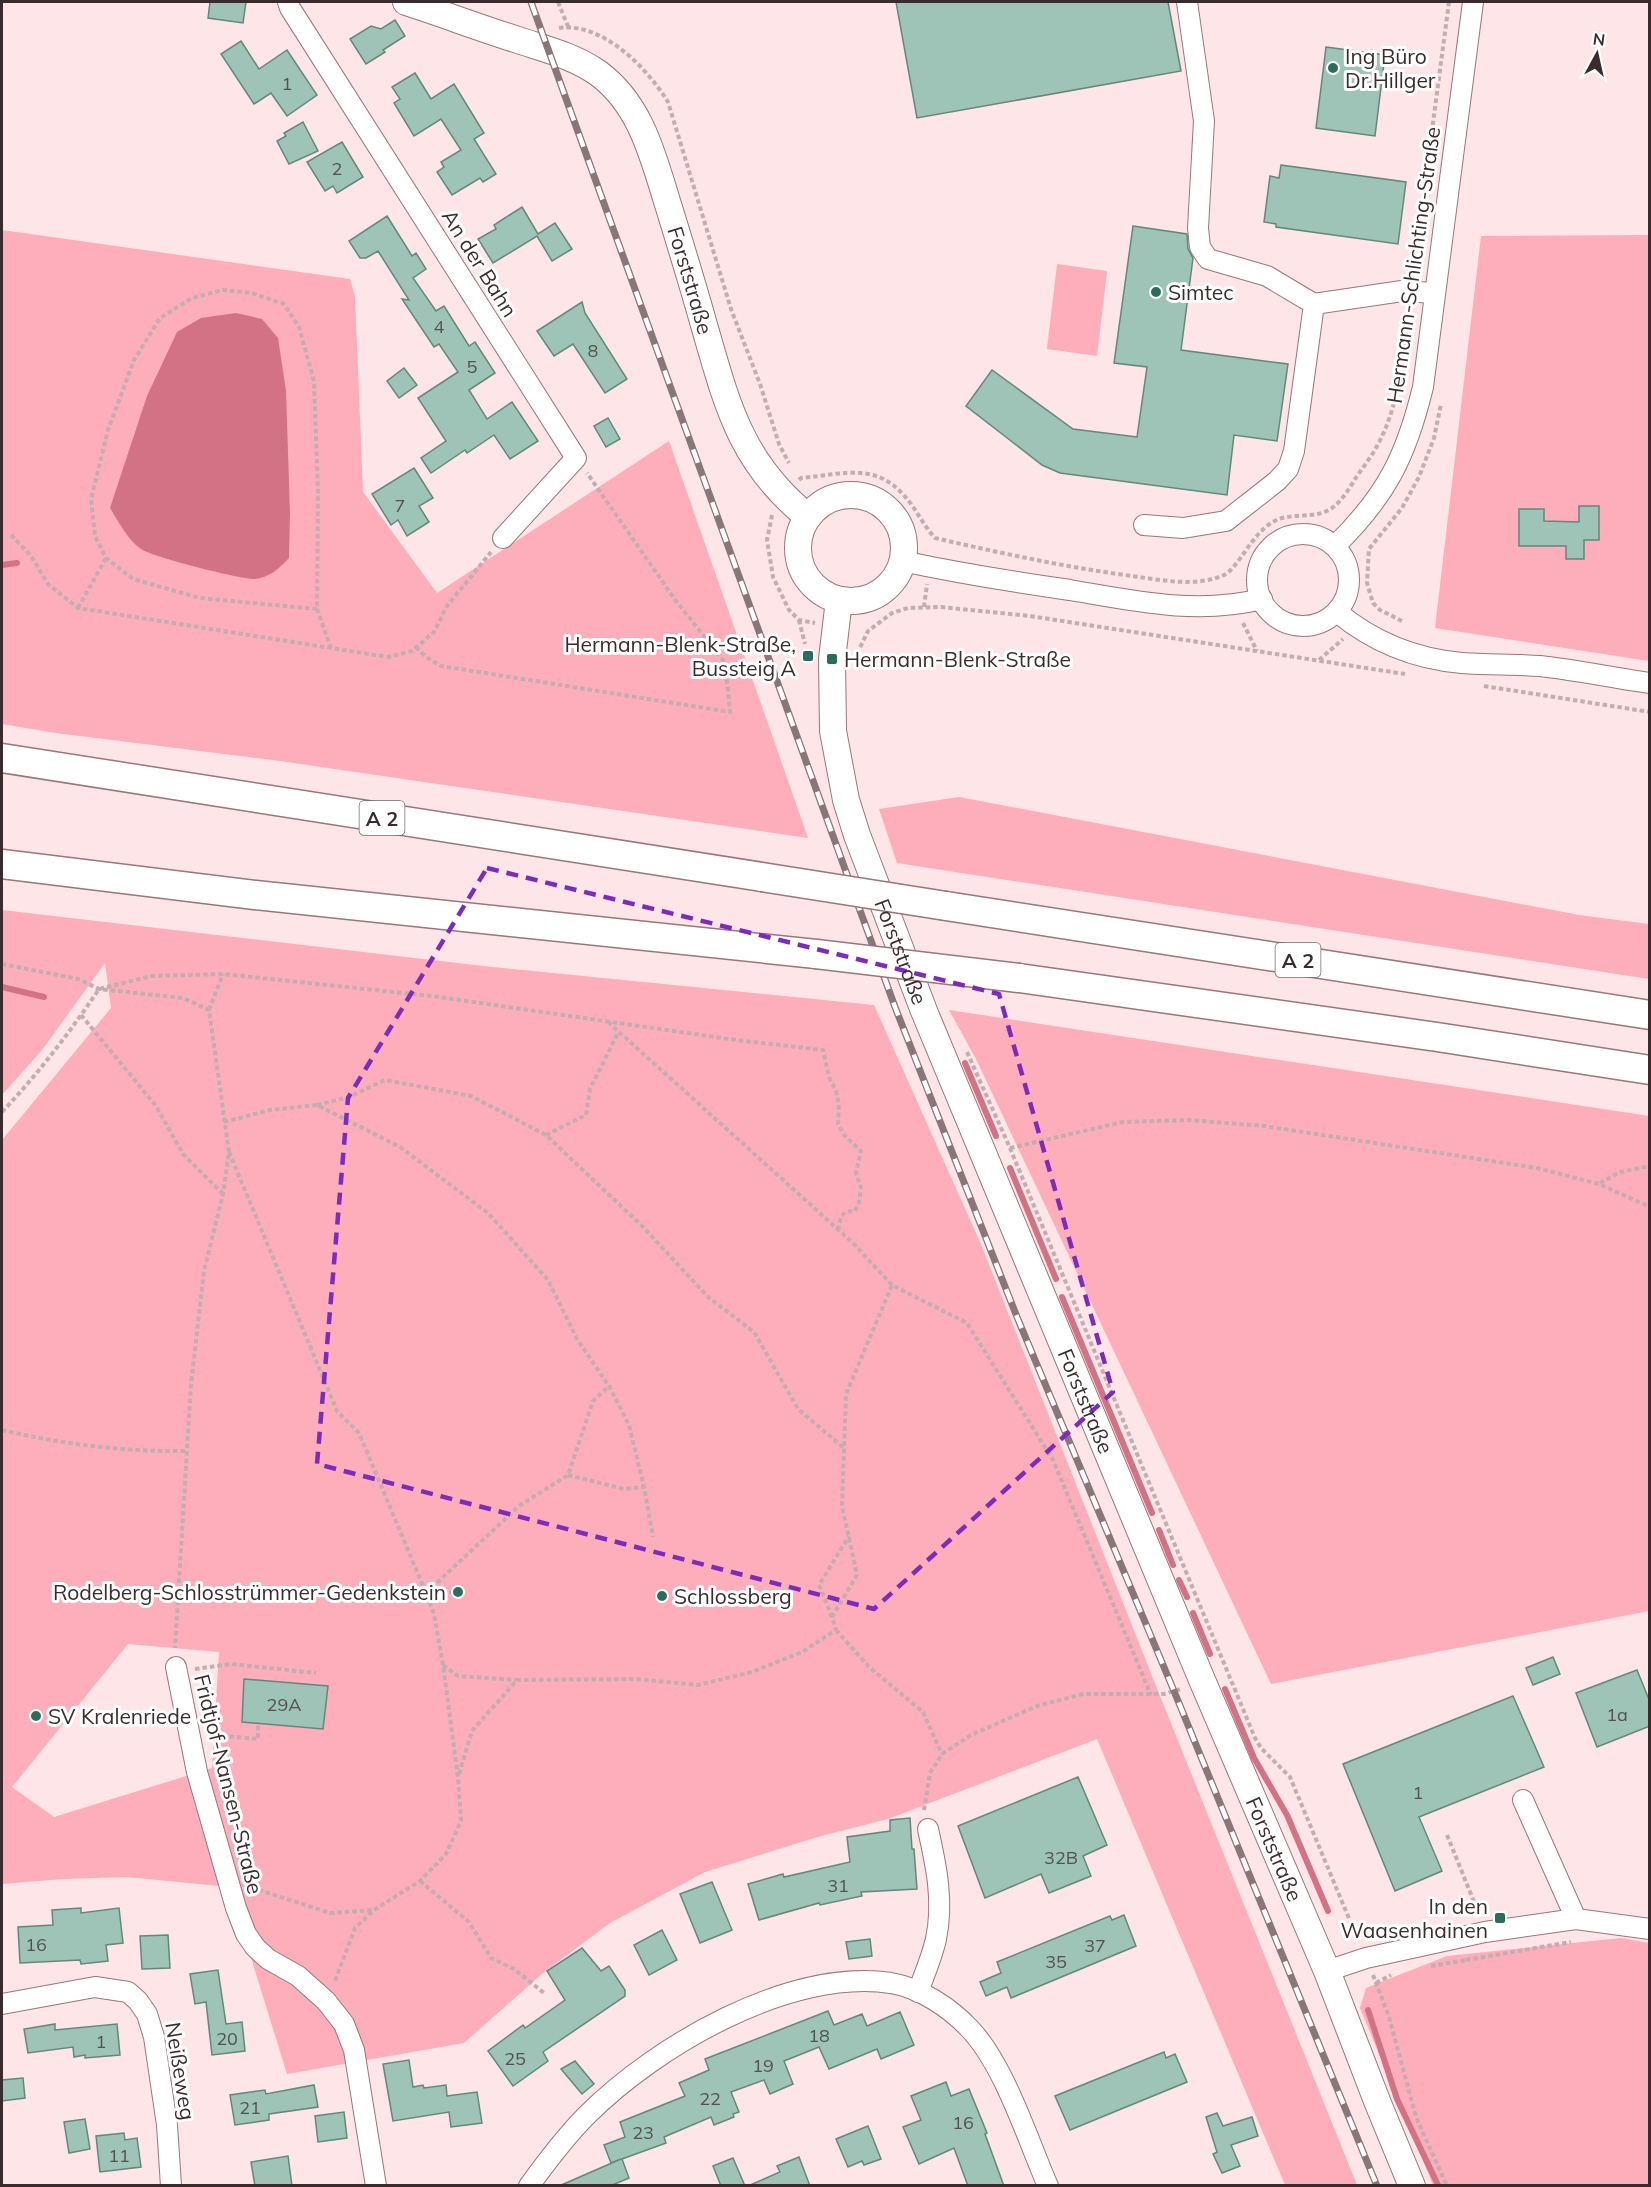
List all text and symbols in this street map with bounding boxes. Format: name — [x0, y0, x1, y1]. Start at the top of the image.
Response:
north arrow — [1567, 24, 1627, 84]
text: N — [1592, 28, 1606, 50]
place label: Ing Büro Dr.Hillger — [1345, 43, 1436, 93]
marker: Ing Büro Dr.Hillger — [1326, 61, 1340, 75]
house number: 1 — [282, 72, 292, 95]
street label: Hermann-Schlichting-Straße — [1381, 125, 1445, 405]
house number: 2 — [332, 157, 342, 180]
street label: An der Bahn — [437, 204, 523, 322]
street label: Forststraße — [662, 223, 719, 337]
place label: Simtec — [1168, 279, 1234, 305]
marker: Simtec — [1149, 285, 1163, 299]
house number: 4 — [434, 315, 445, 338]
house number: 8 — [588, 339, 598, 362]
house number: 5 — [467, 355, 478, 378]
house number: 7 — [395, 494, 405, 517]
place label: Hermann-Blenk-Straße, Bussteig A — [564, 631, 797, 681]
place label: Hermann-Blenk-Straße — [844, 646, 1071, 672]
marker: Hermann-Blenk-Straße, Bussteig A — [801, 649, 815, 663]
marker: Hermann-Blenk-Straße — [825, 652, 839, 666]
road number: A 2 — [360, 801, 404, 835]
street label: Forststraße — [869, 895, 933, 1008]
road number: A 2 — [1276, 943, 1320, 977]
street label: Forststraße — [1053, 1345, 1119, 1457]
place label: Rodelberg-Schlosstrümmer-Gedenkstein — [53, 1579, 446, 1605]
place label: Schlossberg — [674, 1583, 792, 1609]
marker: Rodelberg-Schlosstrümmer-Gedenkstein — [451, 1585, 465, 1599]
marker: Schlossberg — [655, 1589, 669, 1603]
street label: Fridtjof-Nansen-Straße — [189, 1671, 269, 1897]
house number: 29A — [267, 1693, 301, 1716]
place label: SV Kralenriede — [48, 1703, 191, 1729]
house number: 1a — [1606, 1703, 1628, 1726]
marker: SV Kralenriede — [29, 1709, 43, 1723]
house number: 1 — [1413, 1781, 1423, 1804]
street label: Forststraße — [1241, 1793, 1308, 1905]
house number: 32B — [1044, 1846, 1078, 1869]
house number: 31 — [827, 1874, 849, 1897]
place label: In den Waasenhainen — [1341, 1893, 1488, 1943]
marker: In den Waasenhainen — [1493, 1911, 1507, 1925]
house number: 16 — [25, 1933, 47, 1956]
house number: 37 — [1084, 1934, 1106, 1957]
house number: 35 — [1045, 1950, 1067, 1973]
street label: Neißeweg — [160, 2020, 202, 2122]
house number: 18 — [808, 2024, 830, 2047]
house number: 20 — [216, 2027, 238, 2050]
house number: 1 — [96, 2030, 106, 2053]
house number: 25 — [504, 2047, 526, 2070]
house number: 19 — [752, 2054, 774, 2077]
house number: 22 — [699, 2087, 721, 2110]
house number: 21 — [239, 2096, 261, 2119]
house number: 16 — [952, 2111, 974, 2134]
house number: 23 — [632, 2121, 654, 2144]
house number: 11 — [108, 2144, 130, 2167]

